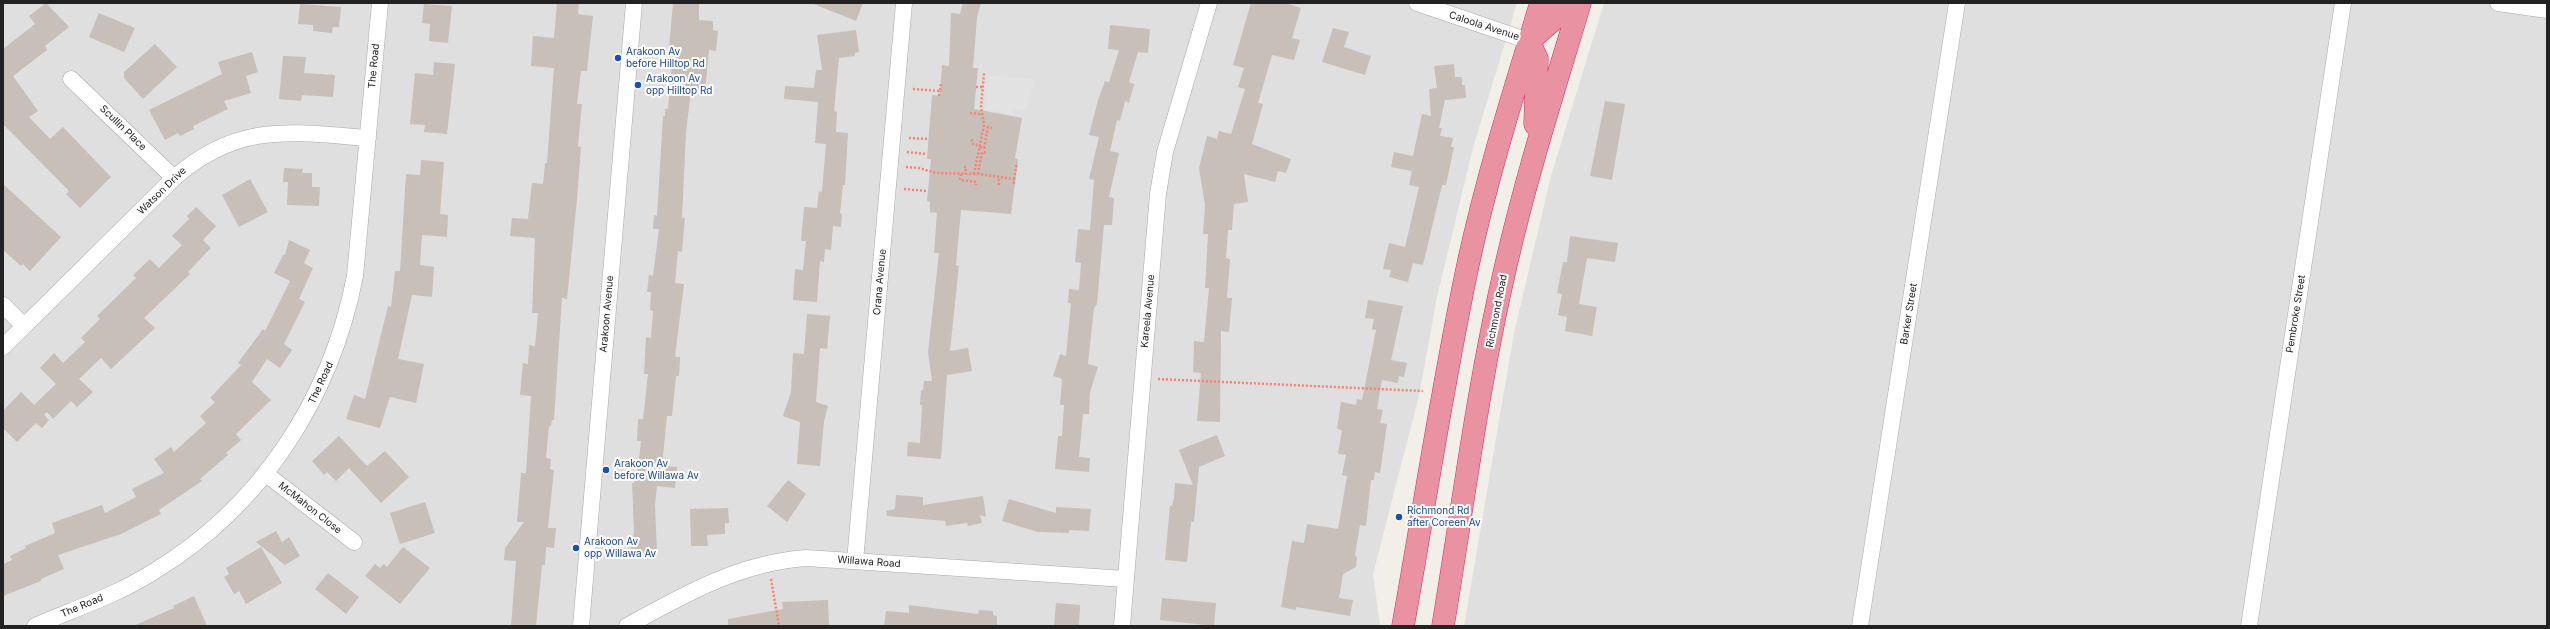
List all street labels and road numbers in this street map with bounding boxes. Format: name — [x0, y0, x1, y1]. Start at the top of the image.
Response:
street label: Caloola Avenue — [1447, 9, 1521, 43]
street label: The Road — [366, 43, 382, 89]
street label: Scullin Place — [97, 103, 149, 153]
street label: Watson Drive — [135, 165, 189, 217]
street label: Orana Avenue — [871, 248, 889, 316]
street label: Richmond Road — [1484, 273, 1510, 349]
street label: Kareela Avenue — [1139, 274, 1157, 348]
street label: Pembroke Street — [2284, 274, 2308, 354]
street label: Arakoon Avenue — [598, 275, 616, 353]
street label: Barker Street — [1898, 282, 1920, 346]
street label: The Road — [306, 360, 336, 406]
street label: McMahon Close — [276, 480, 344, 536]
street label: Willawa Road — [837, 554, 901, 570]
street label: The Road — [59, 592, 105, 620]

